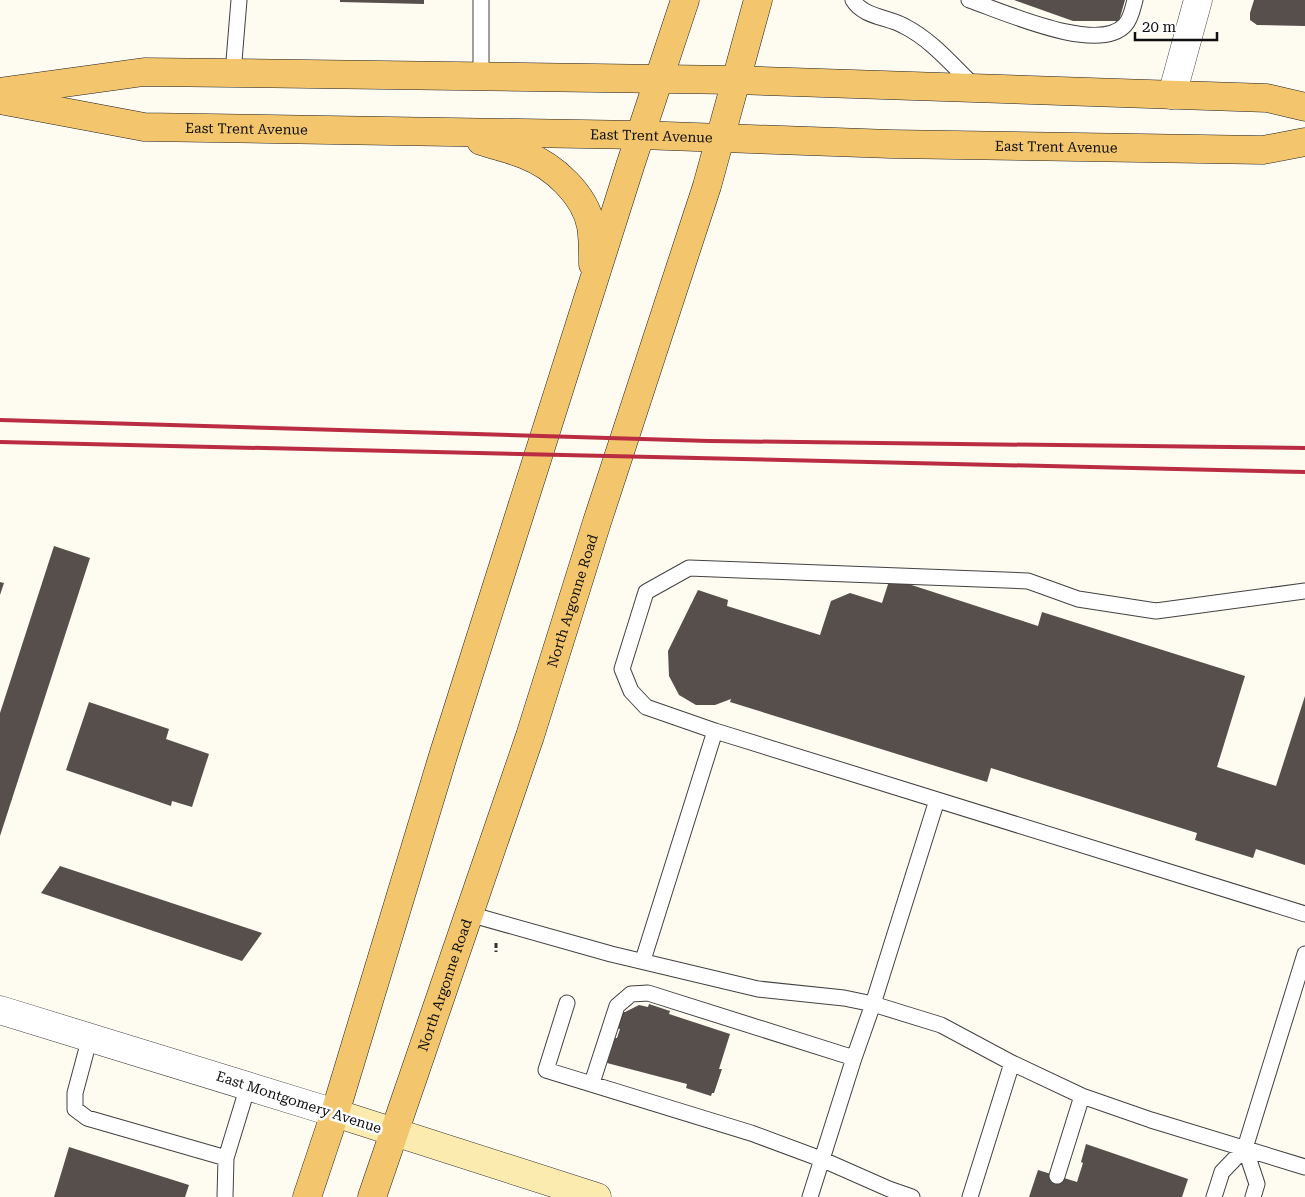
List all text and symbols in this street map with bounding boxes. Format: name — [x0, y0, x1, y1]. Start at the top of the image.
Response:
scale bar — [1135, 10, 1218, 42]
text: 20 m — [1142, 18, 1177, 36]
street label: East Trent Avenue — [185, 120, 308, 138]
street label: East Trent Avenue — [590, 126, 713, 146]
street label: East Trent Avenue — [995, 138, 1118, 156]
street label: North Argonne Road — [544, 532, 601, 669]
street label: North Argonne Road — [415, 917, 475, 1053]
street label: East Montgomery Avenue — [214, 1068, 384, 1136]

